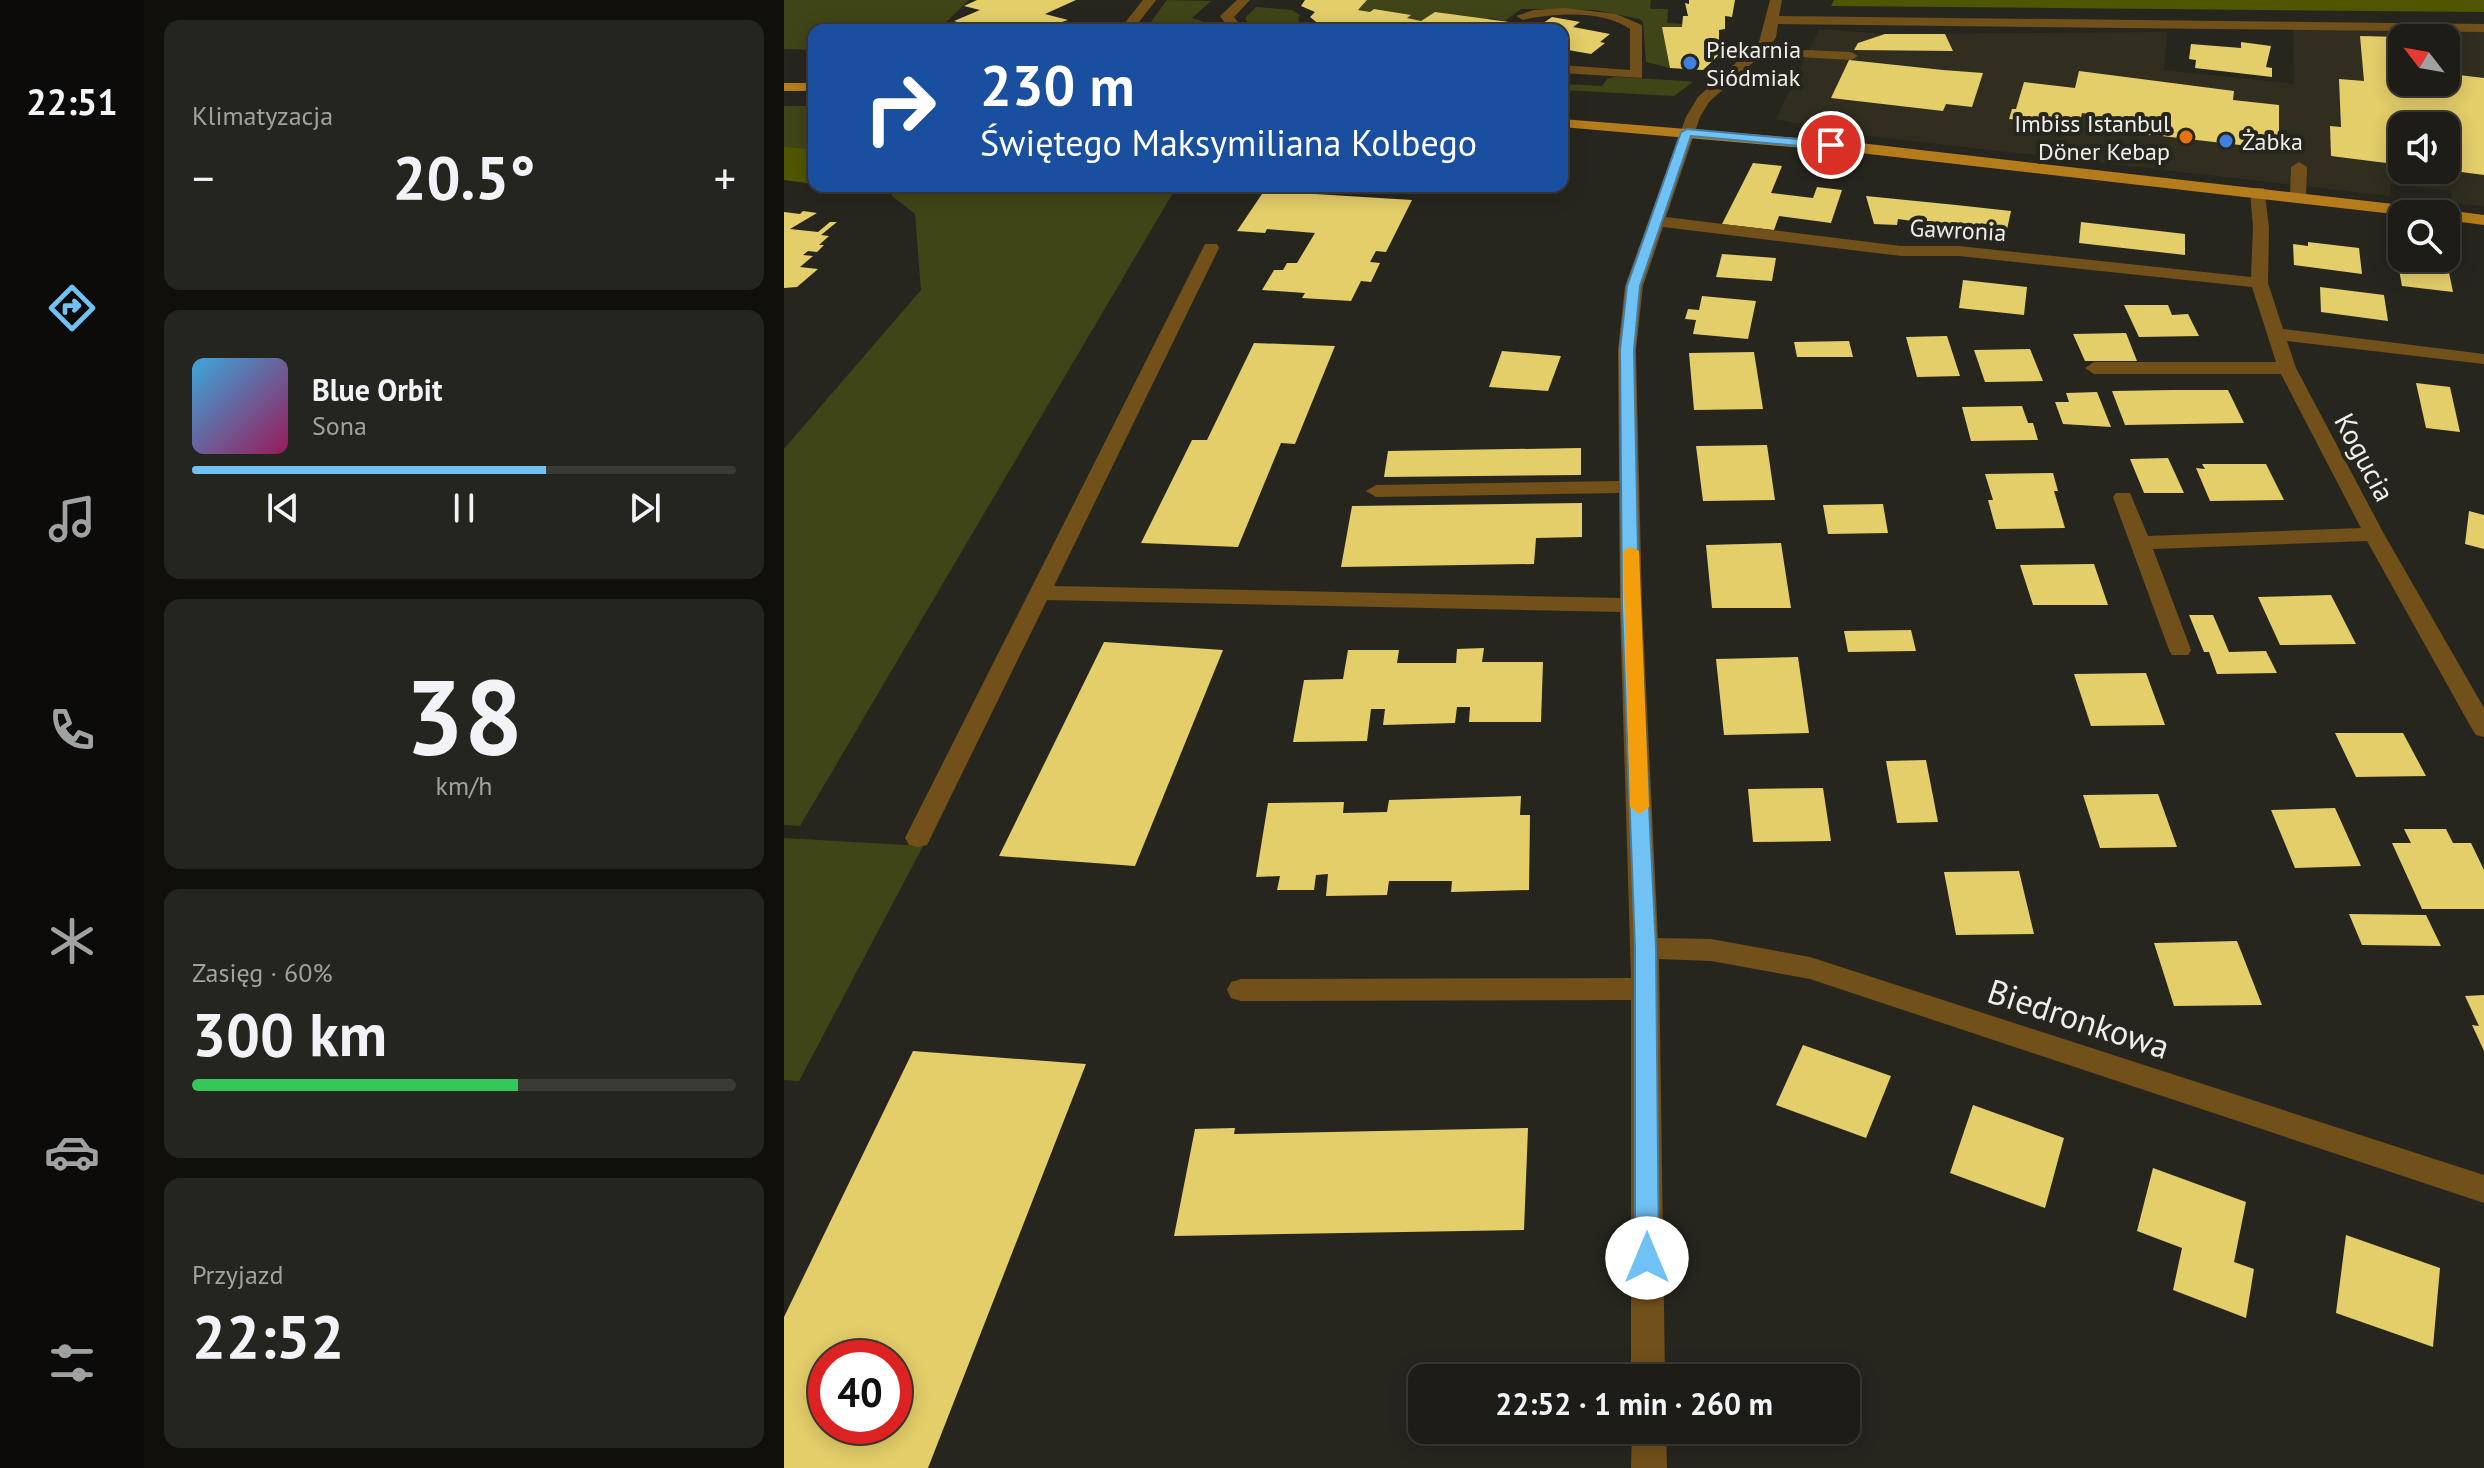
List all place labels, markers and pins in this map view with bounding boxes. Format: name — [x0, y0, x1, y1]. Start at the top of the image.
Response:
place label: Piekarnia Siódmiak — [1706, 34, 1801, 93]
marker: Piekarnia Siódmiak — [1681, 54, 1699, 72]
place label: Imbiss Istanbul Döner Kebap — [2014, 108, 2170, 167]
pin — [1797, 111, 1865, 179]
place label: Żabka — [2242, 126, 2303, 157]
marker: Imbiss Istanbul Döner Kebap — [2177, 128, 2195, 146]
marker: Żabka — [2217, 132, 2235, 150]

